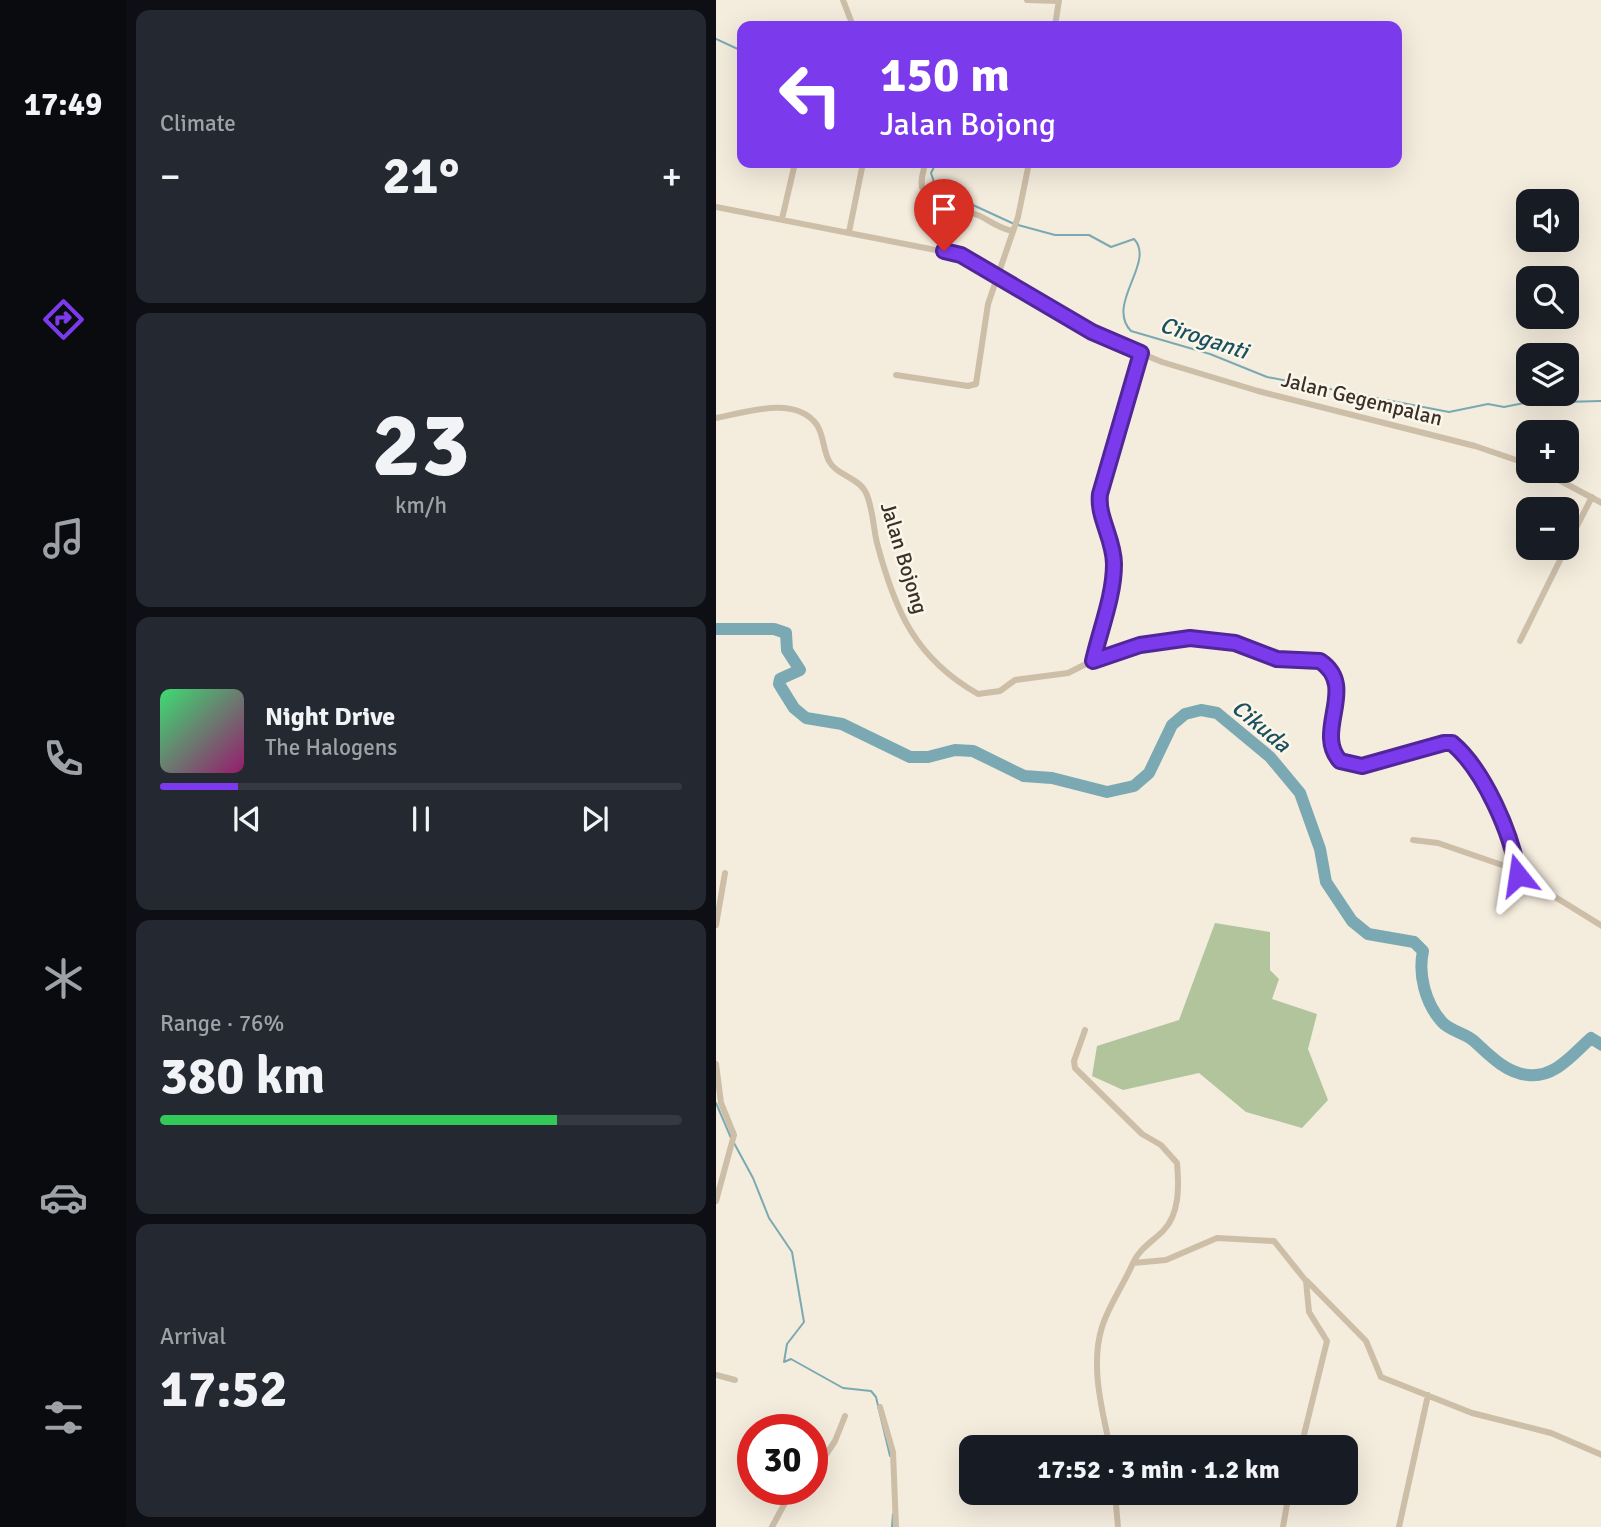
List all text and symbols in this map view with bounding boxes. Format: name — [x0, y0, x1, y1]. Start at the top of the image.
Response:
text: 150 m — [880, 45, 1010, 105]
icon: left — [765, 49, 856, 140]
text: 17:49 — [24, 85, 102, 124]
text: Jalan Bojong — [880, 105, 1056, 144]
text: Climate — [160, 109, 236, 138]
text: 21° — [383, 144, 459, 208]
text: − — [160, 153, 181, 200]
text: + — [661, 153, 682, 200]
pin — [914, 179, 974, 251]
map controls — [1516, 189, 1579, 560]
button: sound — [1516, 189, 1579, 252]
icon: arrive — [925, 190, 963, 228]
button: search — [1516, 266, 1579, 329]
icon: directions — [39, 295, 88, 344]
water label: Ciroganti — [1156, 310, 1254, 367]
button: layers — [1516, 343, 1579, 406]
street label: Jalan Gegempalan — [1279, 366, 1445, 432]
text: 23 — [372, 389, 470, 502]
button: + — [1516, 420, 1579, 483]
text: km/h — [395, 491, 447, 520]
button: − — [1516, 497, 1579, 560]
street label: Jalan Bojong — [875, 499, 933, 617]
icon: music — [39, 514, 88, 563]
water label: Cikuda — [1226, 693, 1297, 760]
text: Night Drive — [265, 701, 395, 733]
text: The Halogens — [265, 733, 397, 762]
icon: phone — [39, 734, 88, 783]
icon: previous — [228, 800, 266, 838]
icon: pause — [402, 800, 440, 838]
icon: next — [576, 800, 614, 838]
position arrow — [1481, 838, 1555, 912]
icon: climate — [39, 954, 88, 1003]
text: Range · 76% — [160, 1009, 284, 1038]
text: 380 km — [160, 1044, 325, 1108]
icon: car — [39, 1173, 88, 1222]
text: Arrival — [160, 1322, 226, 1351]
text: 17:52 — [160, 1357, 288, 1421]
icon: filters — [39, 1393, 88, 1442]
speed limit sign: 30 — [737, 1414, 828, 1505]
text: 17:52 · 3 min · 1.2 km — [1037, 1454, 1280, 1486]

